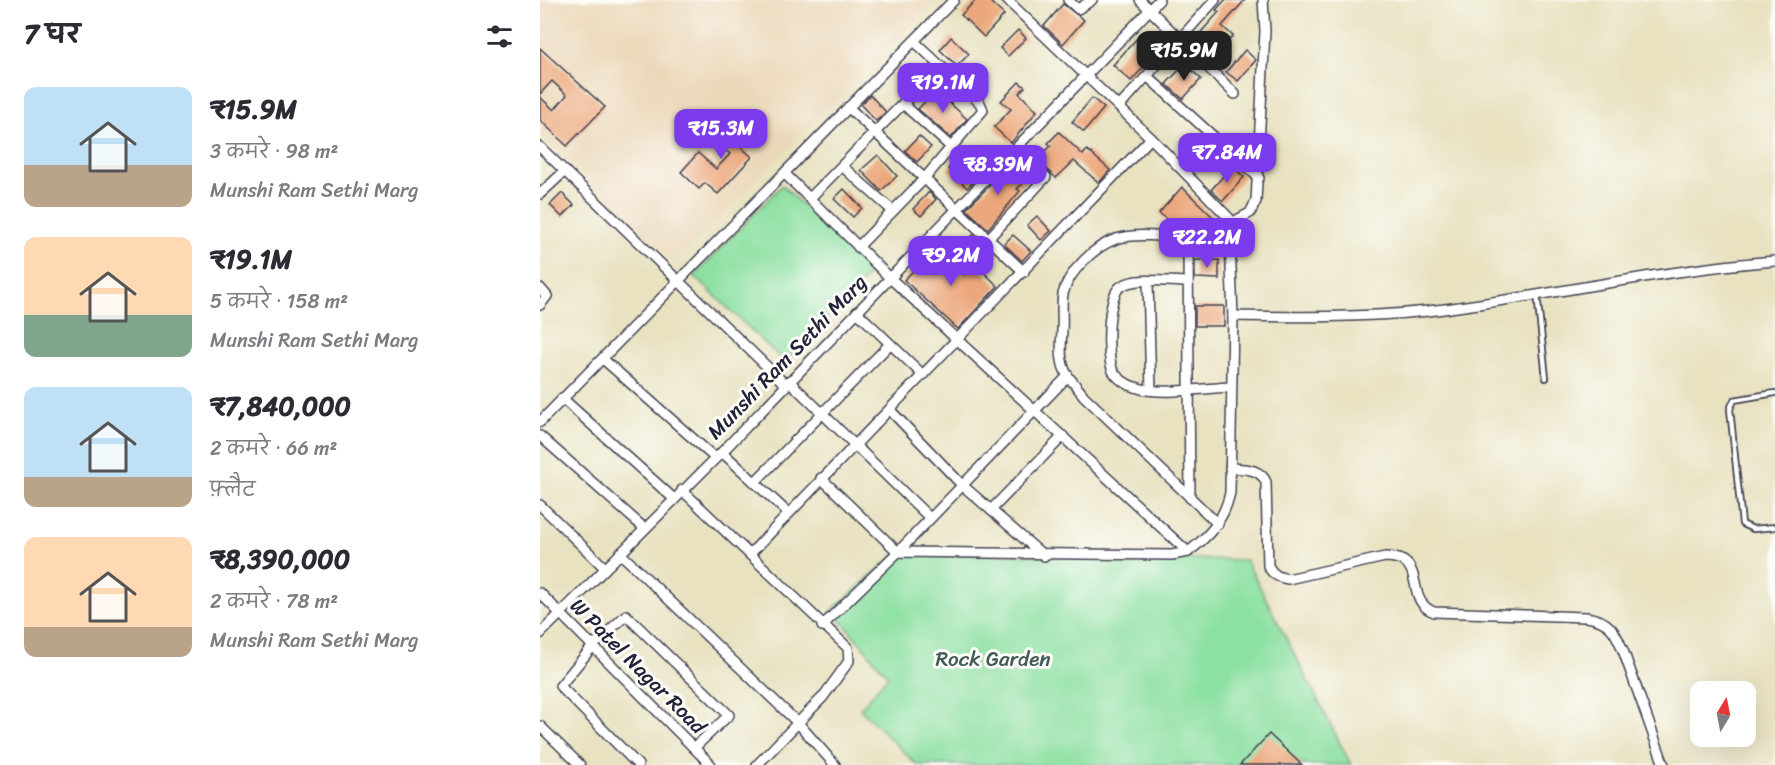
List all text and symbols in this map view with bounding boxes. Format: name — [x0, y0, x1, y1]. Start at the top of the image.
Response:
text: 7 घर — [24, 11, 80, 57]
icon: filters — [483, 20, 516, 53]
pin: ₹15.9M — [1135, 31, 1233, 82]
text: ₹15.9M — [1151, 33, 1217, 68]
pin: ₹19.1M — [894, 63, 992, 114]
text: ₹19.1M — [912, 65, 975, 100]
text: ₹15.9M — [210, 86, 297, 132]
pin: ₹15.3M — [672, 109, 770, 160]
icon: home — [72, 111, 144, 183]
text: ₹15.3M — [688, 111, 754, 146]
pin: ₹7.84M — [1178, 133, 1276, 184]
text: 3 कमरे · 98 m² — [210, 134, 338, 169]
text: ₹7.84M — [1192, 135, 1262, 170]
pin: ₹8.39M — [949, 145, 1047, 196]
text: ₹8.39M — [964, 147, 1032, 182]
text: Munshi Ram Sethi Marg — [210, 173, 418, 208]
pin: ₹22.2M — [1158, 218, 1256, 269]
text: ₹22.2M — [1173, 220, 1241, 255]
text: ₹19.1M — [210, 236, 292, 282]
pin: ₹9.2M — [909, 236, 993, 287]
text: ₹9.2M — [922, 238, 980, 273]
icon: home — [72, 261, 144, 333]
street label: Munshi Ram Sethi Marg — [697, 265, 877, 449]
text: 5 कमरे · 158 m² — [210, 284, 348, 319]
text: Munshi Ram Sethi Marg — [210, 323, 418, 358]
text: ₹7,840,000 — [210, 383, 351, 429]
icon: home — [72, 411, 144, 483]
text: 2 कमरे · 66 m² — [210, 431, 337, 466]
text: फ़्लैट — [210, 472, 256, 507]
text: ₹8,390,000 — [210, 536, 350, 582]
icon: home — [72, 561, 144, 633]
text: 2 कमरे · 78 m² — [210, 584, 338, 619]
street label: W Patel Nagar Road — [560, 588, 717, 745]
text: Munshi Ram Sethi Marg — [210, 623, 418, 658]
park label: Rock Garden — [935, 640, 1051, 678]
north arrow — [1690, 681, 1756, 747]
map controls — [1690, 681, 1756, 747]

